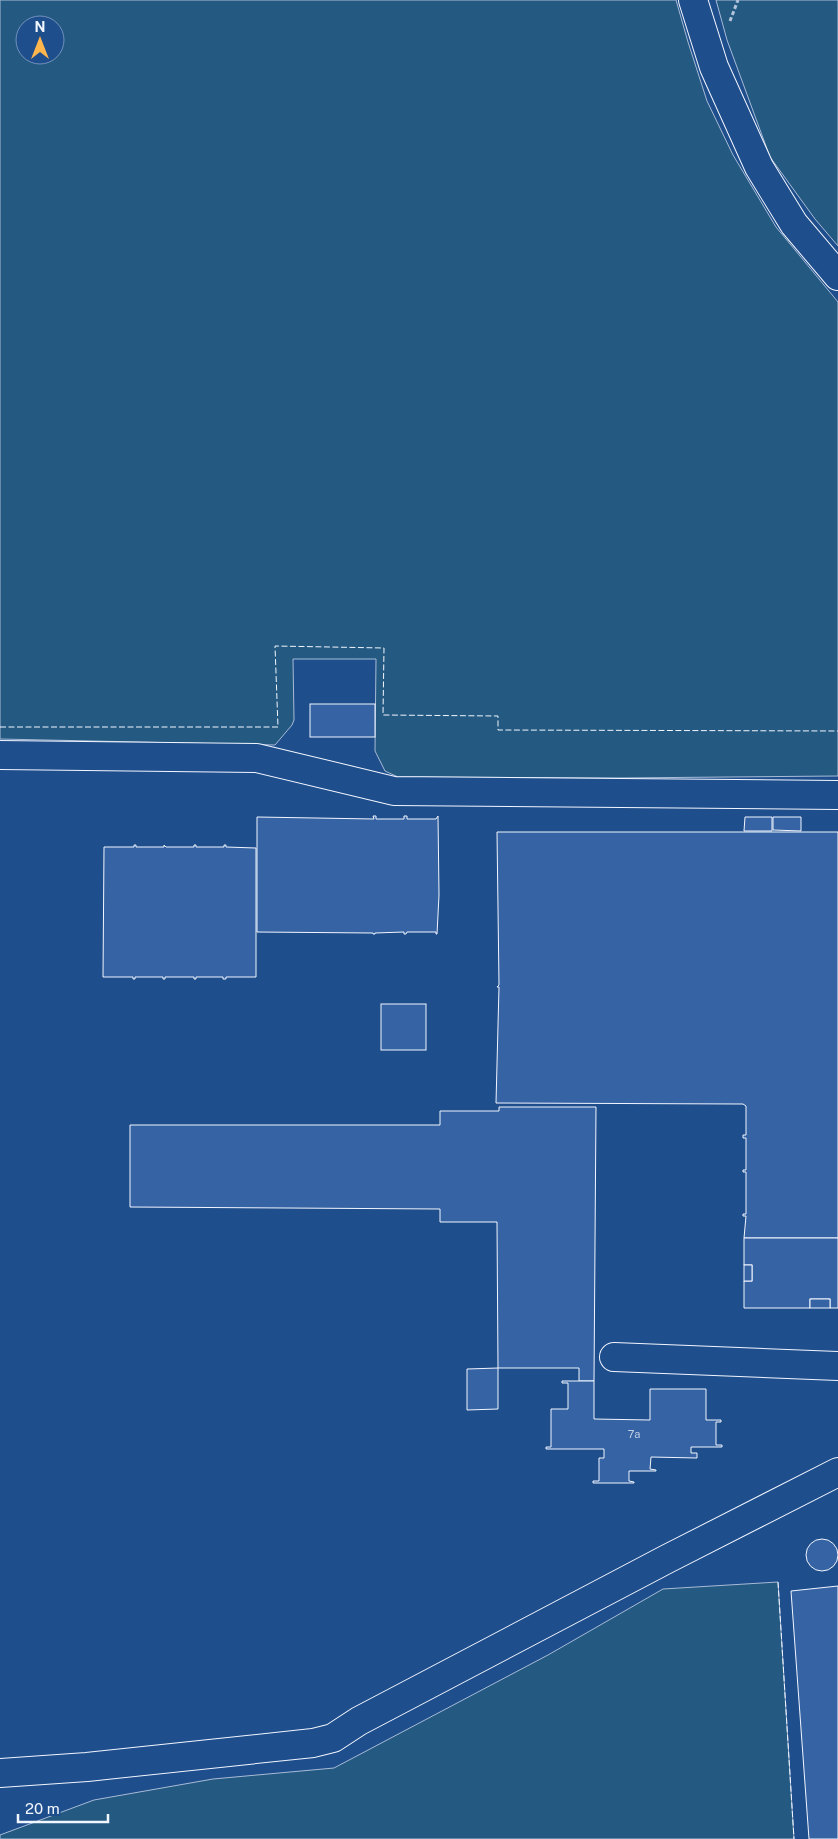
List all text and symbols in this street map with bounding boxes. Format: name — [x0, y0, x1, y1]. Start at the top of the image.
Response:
north arrow — [15, 15, 65, 65]
text: N — [35, 19, 45, 35]
house number: 7a — [628, 1428, 640, 1440]
scale bar — [18, 1792, 108, 1824]
text: 20 m — [25, 1800, 60, 1817]

